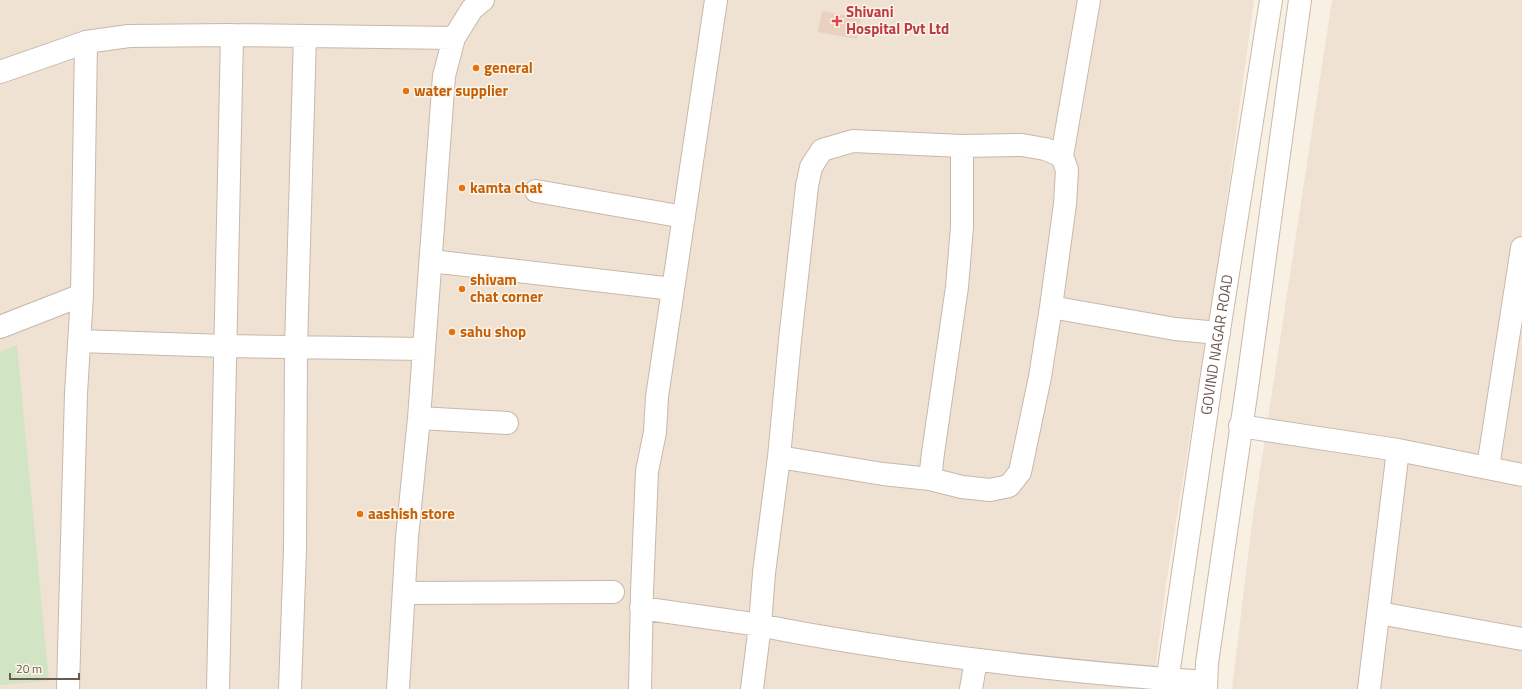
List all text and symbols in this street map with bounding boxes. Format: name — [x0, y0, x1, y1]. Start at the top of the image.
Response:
place label: Shivani Hospital Pvt Ltd — [846, 0, 949, 40]
marker: Shivani Hospital Pvt Ltd — [831, 15, 843, 27]
place label: general — [484, 56, 533, 79]
marker: general — [471, 63, 481, 73]
place label: water supplier — [414, 79, 509, 102]
marker: water supplier — [401, 86, 411, 96]
place label: kamta chat — [470, 176, 543, 199]
marker: kamta chat — [457, 183, 467, 193]
place label: shivam chat corner — [470, 268, 544, 308]
street label: GOVIND NAGAR ROAD — [1194, 273, 1239, 416]
marker: shivam chat corner — [457, 284, 467, 294]
place label: sahu shop — [460, 320, 526, 343]
marker: sahu shop — [447, 327, 457, 337]
place label: aashish store — [368, 502, 455, 525]
marker: aashish store — [355, 509, 365, 519]
scale bar — [10, 655, 79, 681]
text: 20 m — [16, 659, 42, 678]

